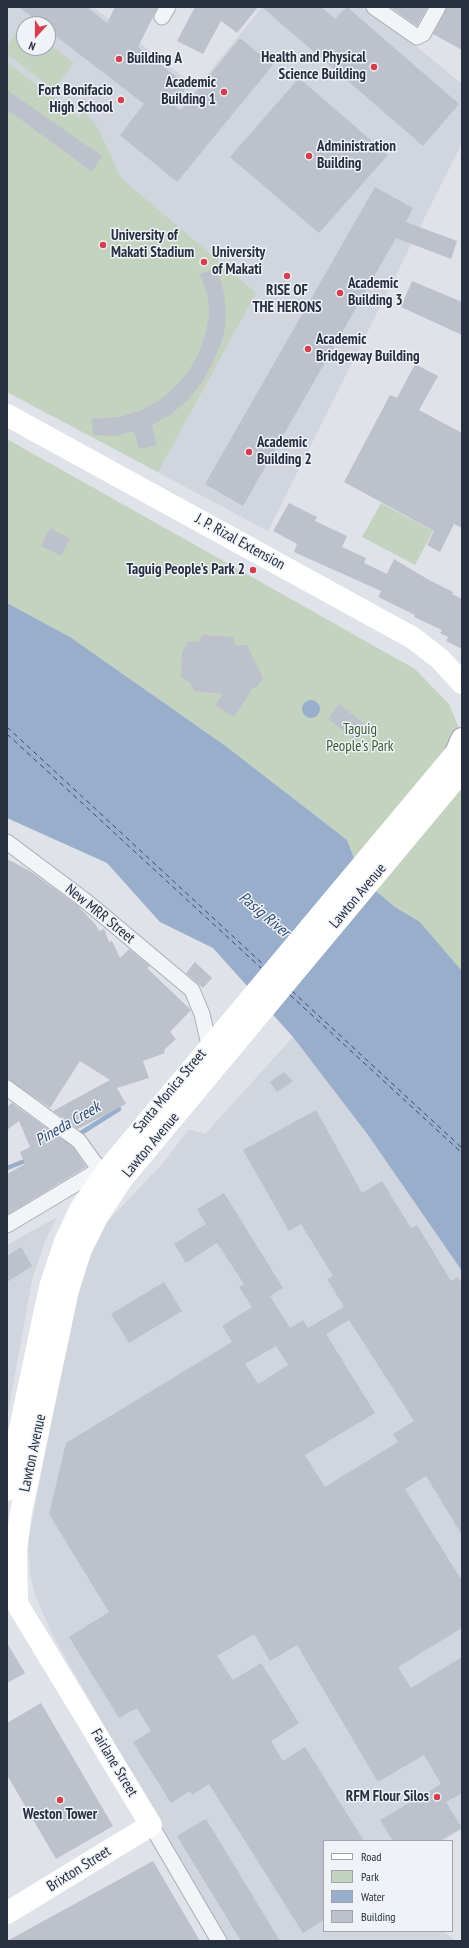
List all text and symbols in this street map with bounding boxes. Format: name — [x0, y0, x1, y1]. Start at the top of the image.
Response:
north arrow — [16, 16, 56, 56]
text: N — [27, 39, 37, 54]
place label: Health and Physical Science Building — [261, 49, 366, 84]
place label: Building A — [127, 50, 182, 68]
marker: Building A — [114, 54, 124, 64]
marker: Health and Physical Science Building — [369, 62, 379, 72]
place label: Academic Building 1 — [161, 74, 216, 109]
place label: Fort Bonifacio High School — [38, 82, 113, 117]
marker: Academic Building 1 — [219, 87, 229, 97]
marker: Fort Bonifacio High School — [116, 95, 126, 105]
place label: Administration Building — [317, 138, 396, 173]
marker: Administration Building — [304, 151, 314, 161]
place label: University of Makati Stadium — [111, 227, 194, 262]
marker: University of Makati Stadium — [98, 240, 108, 250]
place label: University of Makati — [212, 244, 265, 279]
marker: University of Makati — [199, 257, 209, 267]
marker: RISE OF THE HERONS — [282, 271, 292, 281]
place label: Academic Building 3 — [348, 275, 403, 310]
place label: RISE OF THE HERONS — [252, 282, 322, 317]
marker: Academic Building 3 — [335, 288, 345, 298]
place label: Academic Bridgeway Building — [316, 331, 420, 366]
marker: Academic Bridgeway Building — [303, 344, 313, 354]
place label: Academic Building 2 — [257, 434, 312, 469]
marker: Academic Building 2 — [244, 447, 254, 457]
street label: J. P. Rizal Extension — [192, 510, 288, 574]
place label: Taguig People's Park 2 — [126, 561, 245, 579]
marker: Taguig People's Park 2 — [248, 565, 258, 575]
park label: Taguig People's Park — [326, 721, 394, 756]
street label: Lawton Avenue — [326, 860, 390, 932]
street label: New MRR Street — [62, 880, 138, 948]
water label: Pasig River — [235, 888, 293, 942]
street label: Santa Monica Street — [130, 1045, 210, 1137]
water label: Pineda Creek — [32, 1098, 104, 1150]
street label: Lawton Avenue — [119, 1109, 183, 1181]
street label: Lawton Avenue — [16, 1412, 50, 1494]
street label: Fairlane Street — [87, 1726, 141, 1800]
place label: RFM Flour Silos — [346, 1788, 429, 1806]
marker: RFM Flour Silos — [432, 1792, 442, 1802]
marker: Weston Tower — [55, 1795, 65, 1805]
place label: Weston Tower — [23, 1806, 97, 1824]
legend — [323, 1840, 453, 1932]
street label: Brixton Street — [44, 1842, 114, 1896]
text: Road — [361, 1849, 381, 1864]
text: Park — [361, 1869, 379, 1884]
text: Water — [361, 1889, 385, 1904]
text: Building — [361, 1909, 396, 1924]

